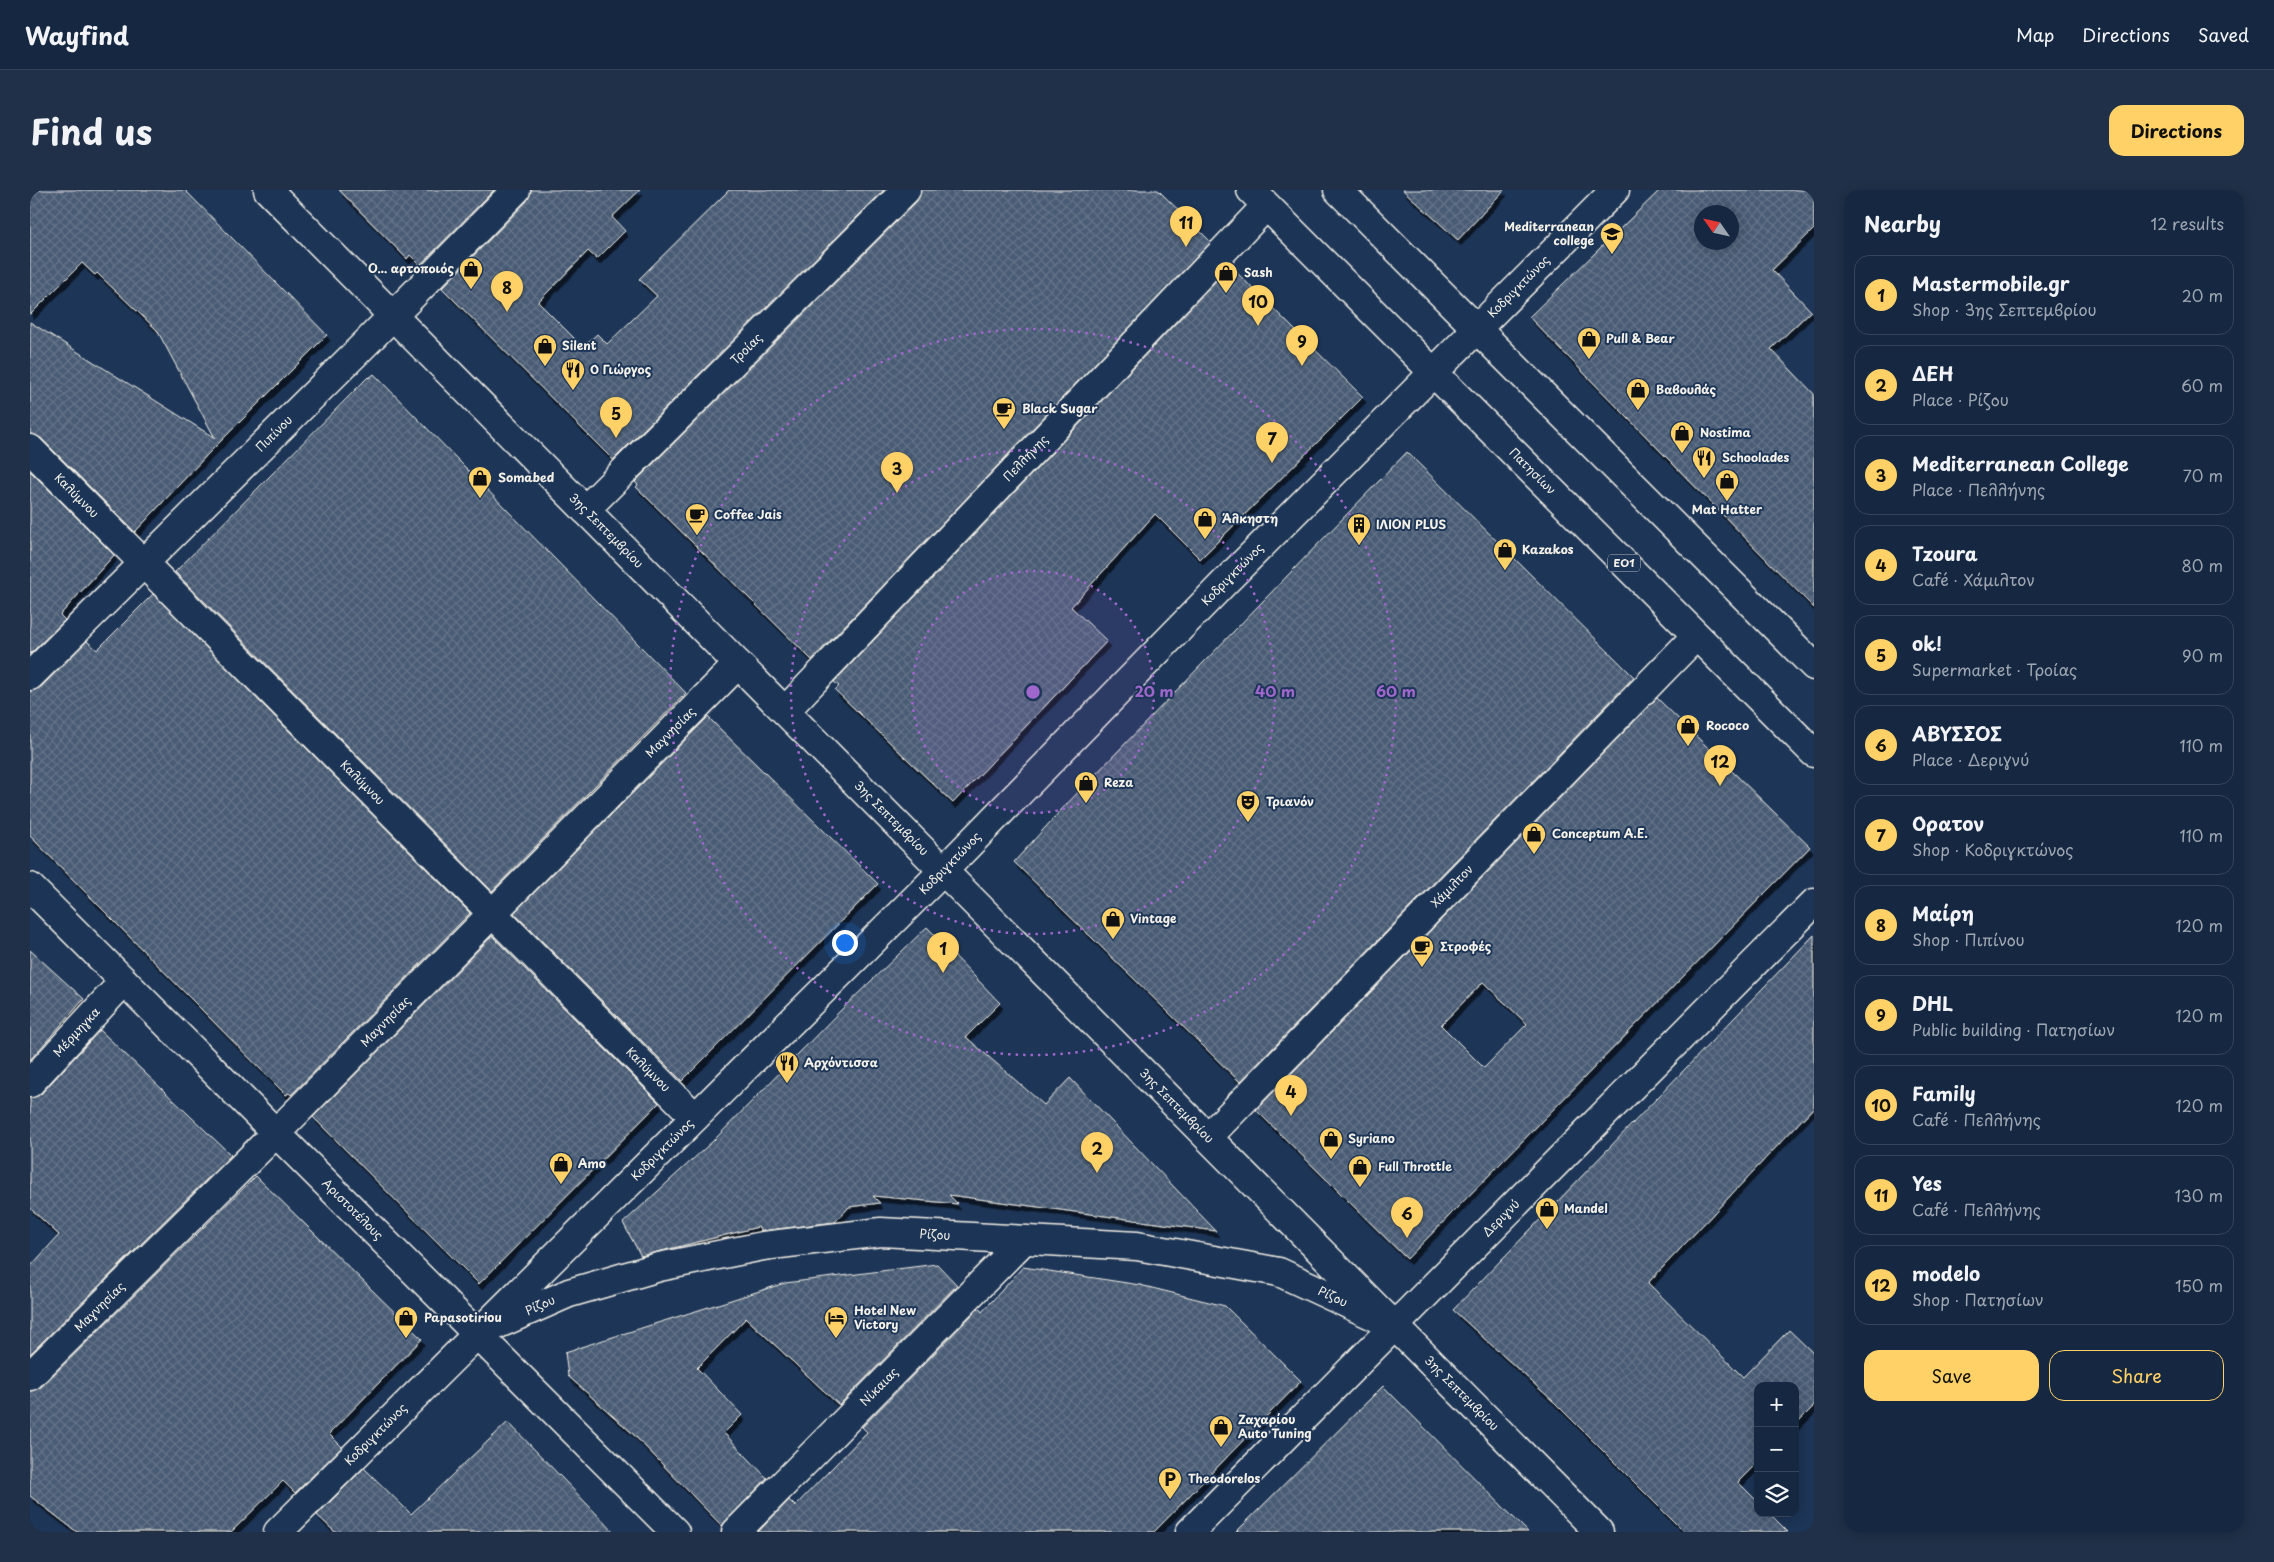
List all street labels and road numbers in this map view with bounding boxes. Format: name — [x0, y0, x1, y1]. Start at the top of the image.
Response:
street label: Κοδριγκτώνος — [1483, 251, 1553, 321]
street label: Τροίας — [726, 328, 766, 368]
street label: Πιπίνου — [251, 411, 296, 455]
street label: Πελλήνης — [998, 430, 1052, 485]
street label: Πατησίων — [1506, 443, 1561, 498]
street label: Καλύμνου — [51, 469, 104, 522]
street label: 3ης Σεπτεμβρίου — [565, 489, 648, 572]
street label: Κοδριγκτώνος — [1197, 538, 1267, 609]
road number: ΕΟ1 — [1608, 554, 1640, 572]
street label: Μαγνησίας — [641, 702, 699, 761]
street label: Καλύμνου — [337, 756, 389, 809]
street label: 3ης Σεπτεμβρίου — [851, 776, 933, 859]
street label: Κοδριγκτώνος — [914, 827, 985, 898]
street label: Χάμιλτον — [1426, 860, 1477, 911]
street label: Μαγνησίας — [356, 992, 414, 1050]
street label: Μέρμηγκα — [48, 1003, 104, 1060]
street label: Καλύμνου — [622, 1043, 675, 1096]
street label: 3ης Σεπτεμβρίου — [1136, 1064, 1219, 1147]
street label: Κοδριγκτώνος — [626, 1114, 697, 1184]
street label: Αριστοτέλους — [318, 1174, 388, 1243]
street label: Δεριγνύ — [1478, 1195, 1523, 1240]
street label: Ρίζου — [919, 1224, 951, 1244]
street label: Μαγνησίας — [70, 1277, 128, 1336]
street label: Ρίζου — [1315, 1281, 1351, 1311]
street label: Ρίζου — [522, 1290, 558, 1319]
street label: 3ης Σεπτεμβρίου — [1421, 1351, 1504, 1434]
street label: Νίκαιας — [855, 1363, 902, 1409]
street label: Κοδριγκτώνος — [340, 1399, 410, 1469]

